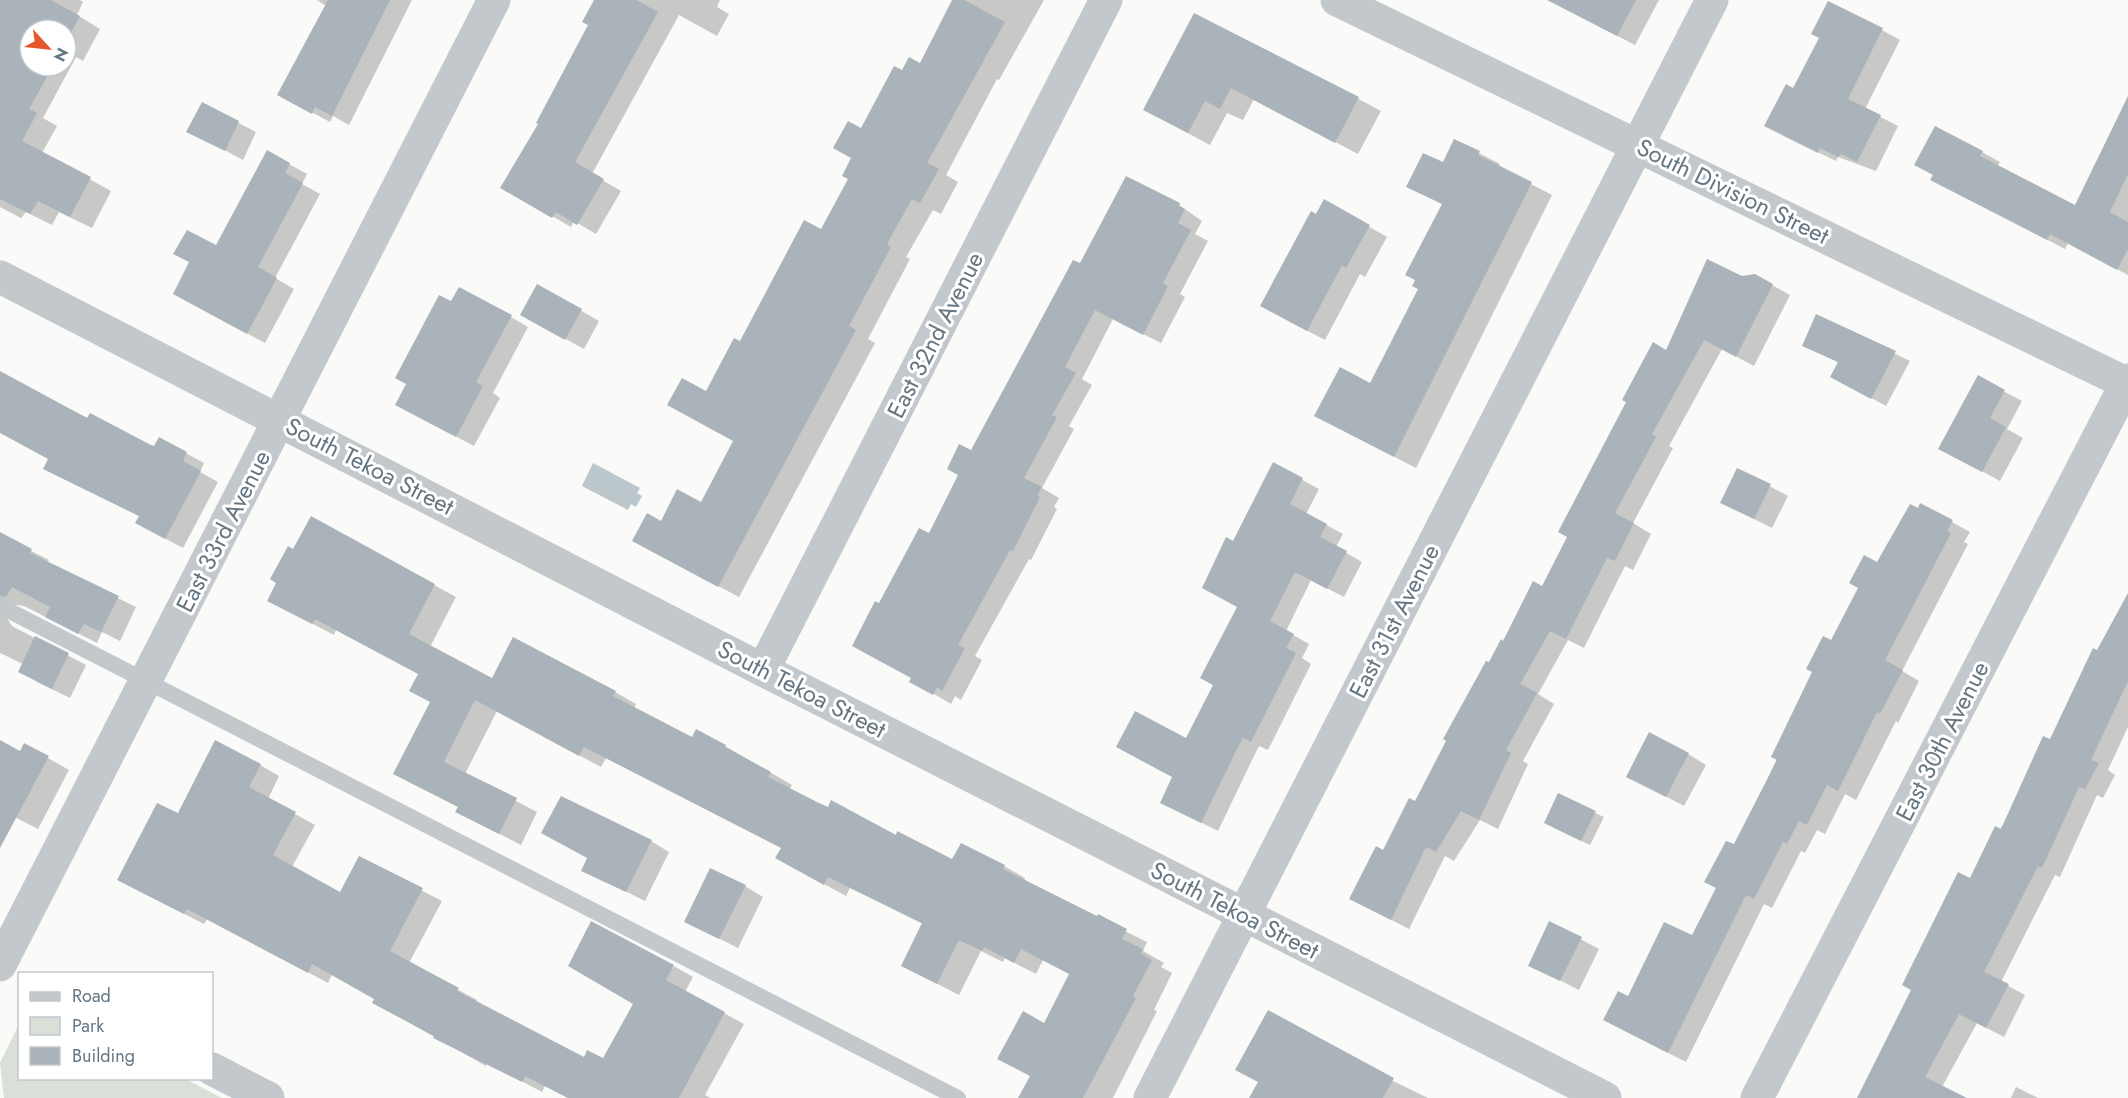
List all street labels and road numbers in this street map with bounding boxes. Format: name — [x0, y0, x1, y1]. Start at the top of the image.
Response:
street label: South Division Street — [1631, 129, 1835, 253]
street label: East 32nd Avenue — [878, 246, 992, 424]
street label: South Tekoa Street — [280, 408, 461, 524]
street label: East 33rd Avenue — [167, 444, 279, 618]
street label: East 31st Avenue — [1340, 538, 1448, 704]
street label: South Tekoa Street — [712, 631, 893, 747]
street label: East 30th Avenue — [1887, 655, 1997, 827]
street label: South Tekoa Street — [1145, 852, 1326, 968]

